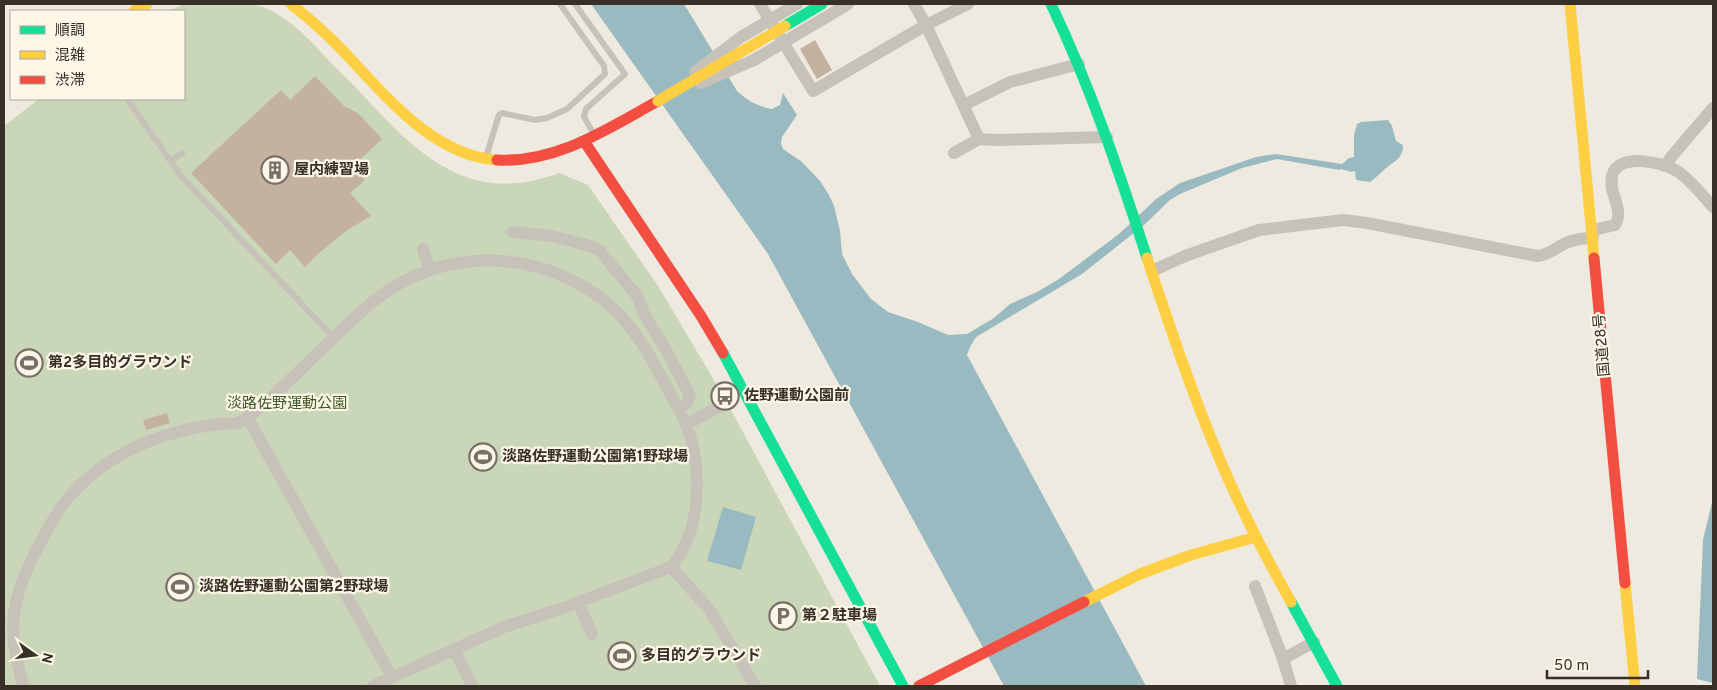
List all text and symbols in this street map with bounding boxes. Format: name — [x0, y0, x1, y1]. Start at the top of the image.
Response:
legend — [10, 10, 185, 100]
text: 順調 — [55, 22, 85, 41]
text: 混雑 — [55, 47, 85, 66]
text: 渋滞 — [55, 72, 85, 91]
building icon: 屋内練習場 — [260, 155, 290, 185]
place label: 屋内練習場 — [294, 161, 369, 180]
street label: 国道28号 — [1591, 313, 1615, 377]
sports icon: 第2多目的グラウンド — [14, 348, 44, 378]
place label: 第2多目的グラウンド — [48, 354, 192, 373]
bus stop icon: 佐野運動公園前 — [710, 381, 740, 411]
place label: 佐野運動公園前 — [744, 386, 849, 406]
park label: 淡路佐野運動公園 — [227, 395, 347, 414]
sports icon: 淡路佐野運動公園第1野球場 — [468, 442, 498, 472]
place label: 淡路佐野運動公園第1野球場 — [502, 448, 688, 467]
sports icon: 淡路佐野運動公園第2野球場 — [165, 572, 195, 602]
place label: 淡路佐野運動公園第2野球場 — [199, 578, 388, 597]
parking icon: 第２駐車場 — [768, 601, 798, 631]
place label: 第２駐車場 — [802, 607, 877, 626]
north arrow — [10, 630, 60, 680]
sports icon: 多目的グラウンド — [607, 641, 637, 671]
place label: 多目的グラウンド — [641, 647, 761, 666]
scale bar — [1547, 648, 1648, 680]
text: N — [37, 651, 56, 665]
text: 50 m — [1554, 657, 1589, 676]

